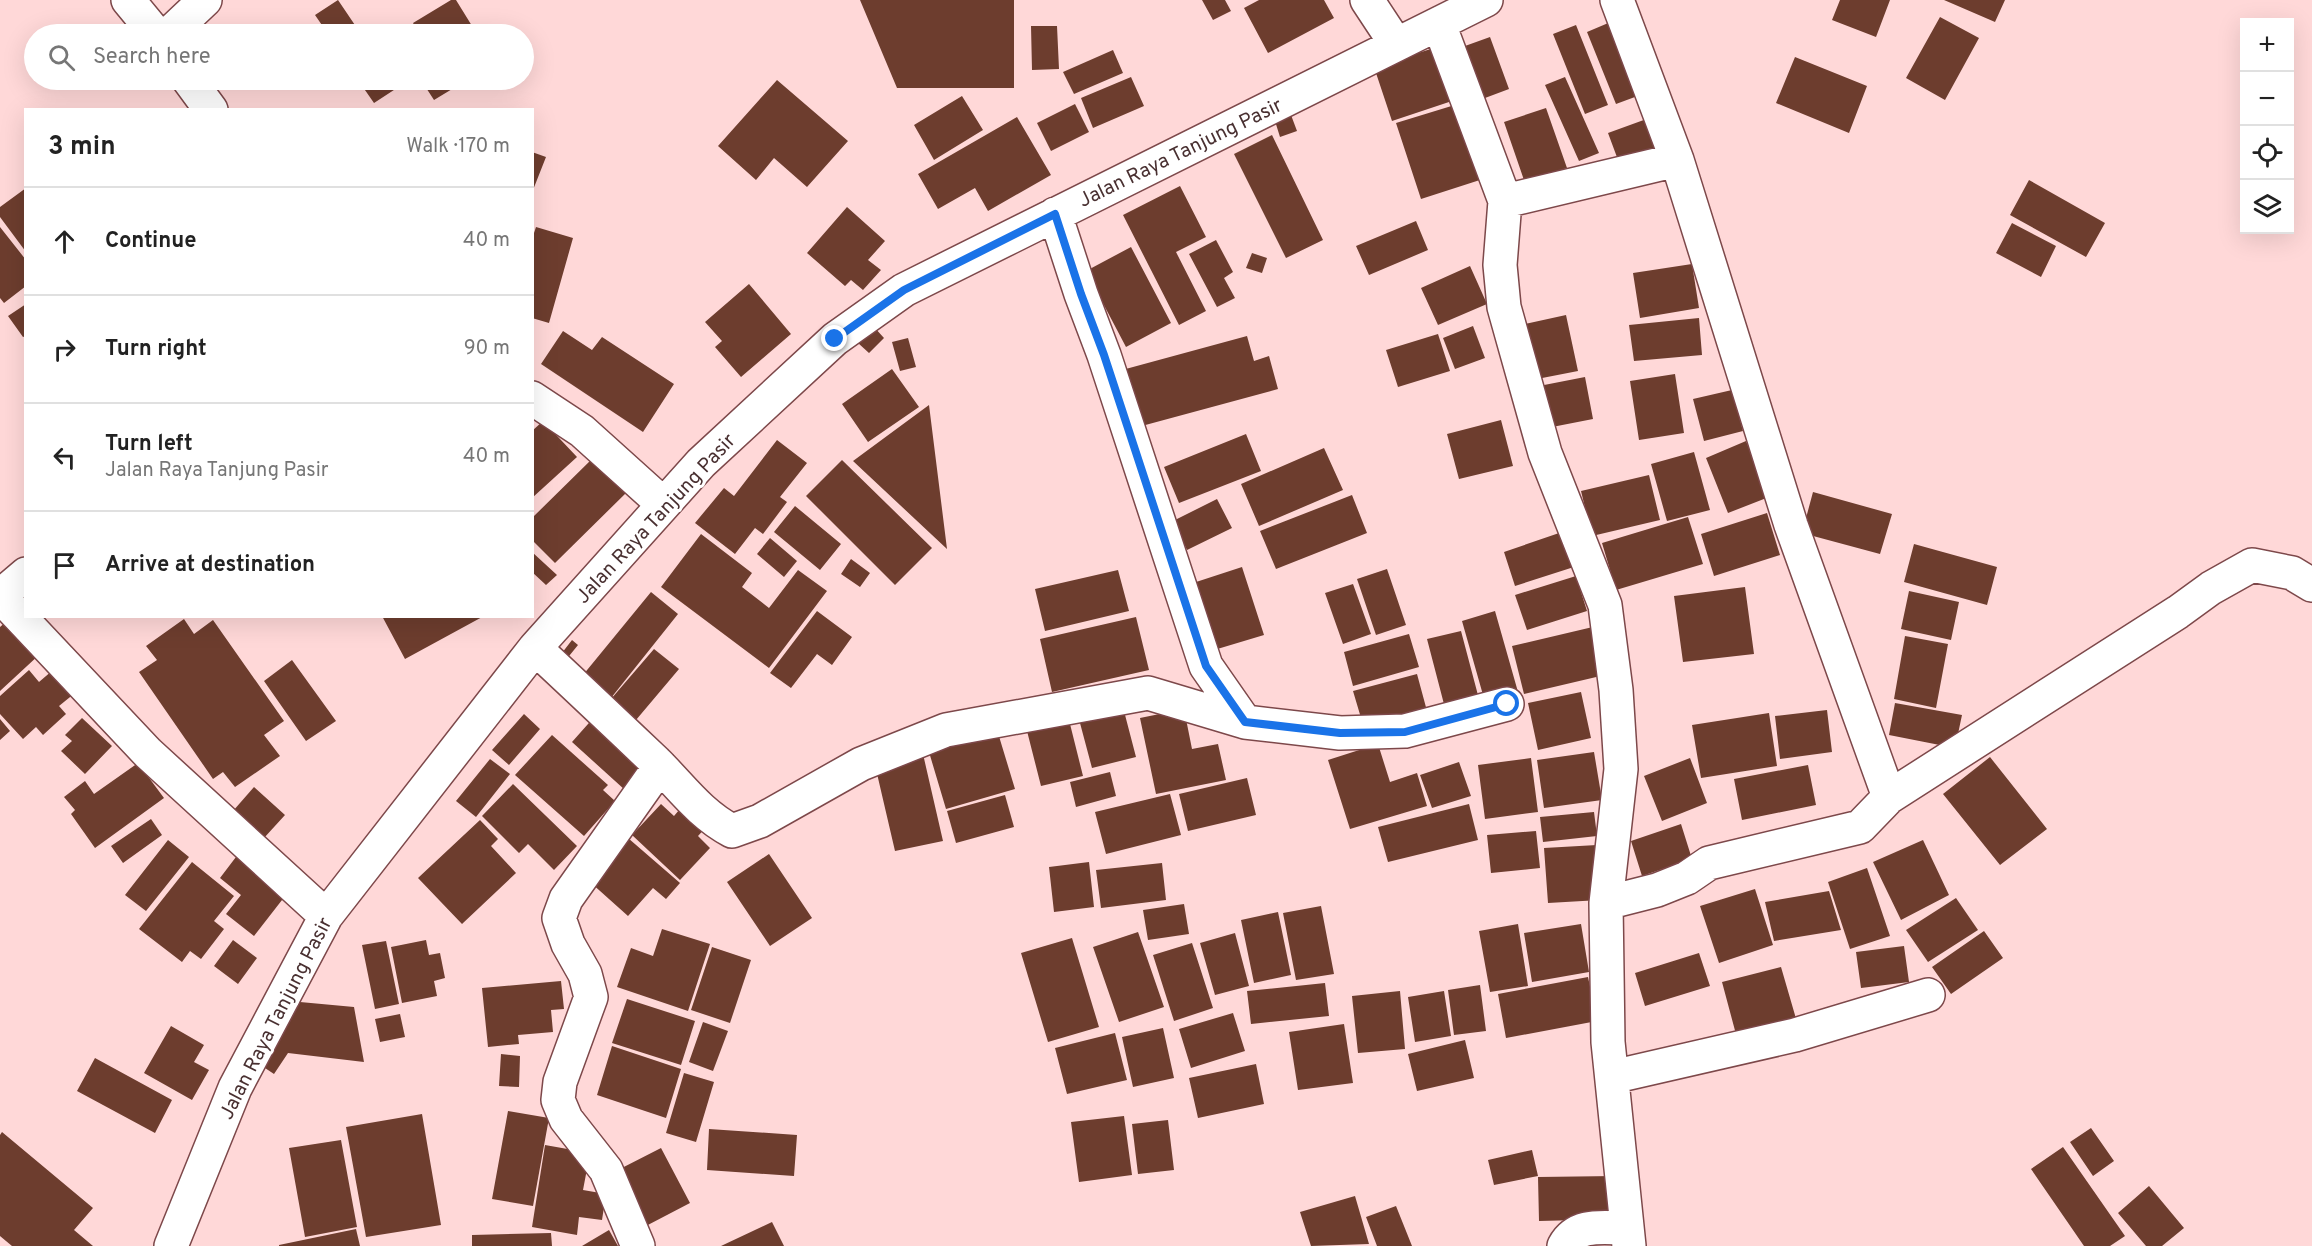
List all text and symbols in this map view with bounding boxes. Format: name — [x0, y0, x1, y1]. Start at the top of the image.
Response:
map controls — [2240, 18, 2294, 234]
button: + — [2240, 18, 2294, 72]
search box — [24, 24, 534, 90]
icon: search — [45, 41, 78, 74]
text: Search here — [93, 44, 211, 71]
button: − — [2240, 72, 2294, 126]
street label: Jalan Raya Tanjung Pasir — [1075, 93, 1287, 214]
button: locate — [2240, 126, 2294, 180]
text: 3 min — [48, 131, 116, 164]
text: Walk · 170 m — [406, 134, 510, 160]
button: layers — [2240, 180, 2294, 234]
icon: ahead — [48, 225, 81, 258]
text: Continue — [105, 228, 196, 255]
text: 40 m — [463, 228, 510, 254]
route end — [821, 325, 847, 351]
icon: right — [48, 333, 81, 366]
text: Turn right — [105, 336, 207, 363]
text: 90 m — [464, 336, 510, 362]
street label: Jalan Raya Tanjung Pasir — [571, 429, 742, 610]
text: Turn left — [105, 431, 193, 458]
icon: left — [48, 441, 81, 474]
text: 40 m — [463, 444, 510, 470]
text: Jalan Raya Tanjung Pasir — [105, 458, 329, 484]
icon: arrive — [48, 549, 81, 582]
text: Arrive at destination — [105, 552, 315, 579]
route start — [1493, 690, 1519, 716]
street label: Jalan Raya Tanjung Pasir — [214, 913, 339, 1124]

